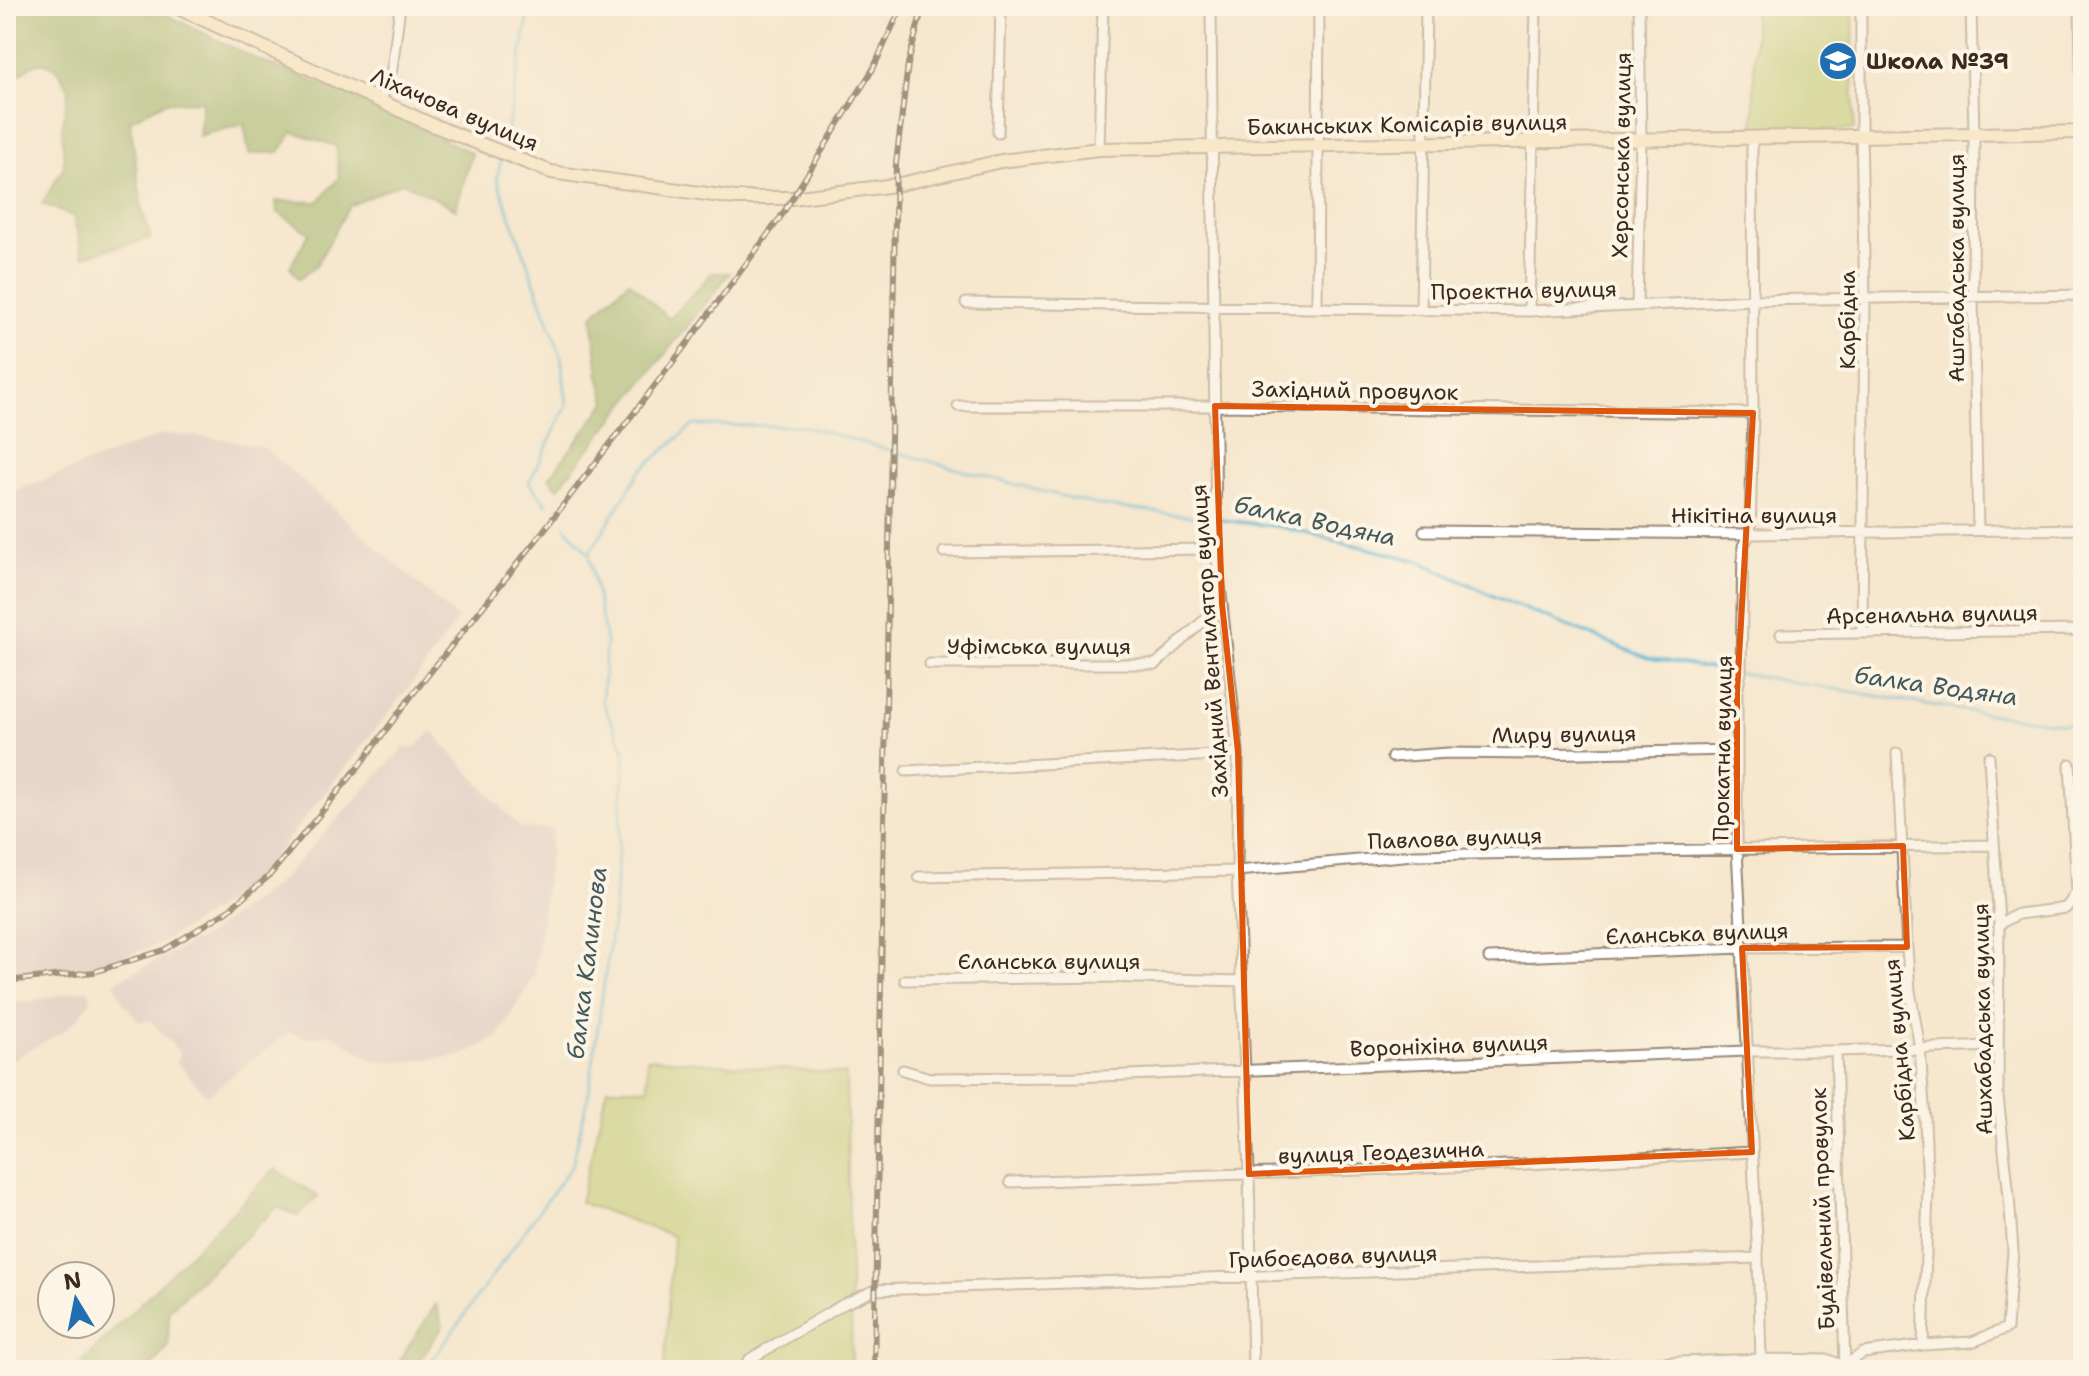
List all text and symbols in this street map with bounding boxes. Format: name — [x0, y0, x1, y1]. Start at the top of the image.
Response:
school or university icon: Школа №39 — [1817, 40, 1859, 82]
place label: Школа №39 — [1866, 47, 2009, 76]
street label: Херсонська вулиця — [1605, 52, 1638, 258]
street label: Ліхачова вулиця — [367, 61, 543, 158]
street label: Бакинських Комісарів вулиця — [1246, 107, 1568, 142]
street label: Ашгабадська вулиця — [1942, 153, 1971, 383]
street label: Карбідна — [1833, 270, 1862, 370]
street label: Проектна вулиця — [1431, 274, 1617, 307]
street label: Західний провулок — [1251, 374, 1459, 407]
street label: Західний Вентилятор вулиця — [1184, 483, 1235, 799]
water label: балка Водяна — [1231, 488, 1399, 554]
street label: Нікітіна вулиця — [1671, 501, 1837, 530]
street label: Арсенальна вулиця — [1826, 598, 2038, 631]
street label: Уфімська вулиця — [947, 632, 1131, 661]
street label: Прокатна вулиця — [1706, 655, 1739, 841]
water label: балка Водяна — [1852, 659, 2020, 713]
street label: Миру вулиця — [1491, 719, 1637, 750]
street label: Павлова вулиця — [1367, 821, 1543, 856]
water label: балка Калинова — [559, 865, 615, 1061]
street label: Ашхабадська вулиця — [1966, 903, 1999, 1135]
street label: Єланська вулиця — [1605, 916, 1789, 951]
street label: Єланська вулиця — [957, 947, 1141, 976]
street label: Карбідна вулиця — [1877, 957, 1922, 1142]
street label: Вороніхіна вулиця — [1349, 1028, 1549, 1063]
street label: Будівельний провулок — [1804, 1087, 1841, 1331]
street label: вулиця Геодезична — [1277, 1134, 1485, 1171]
street label: Грибоєдова вулиця — [1228, 1238, 1438, 1275]
north arrow — [36, 1260, 116, 1340]
text: N — [62, 1265, 84, 1297]

